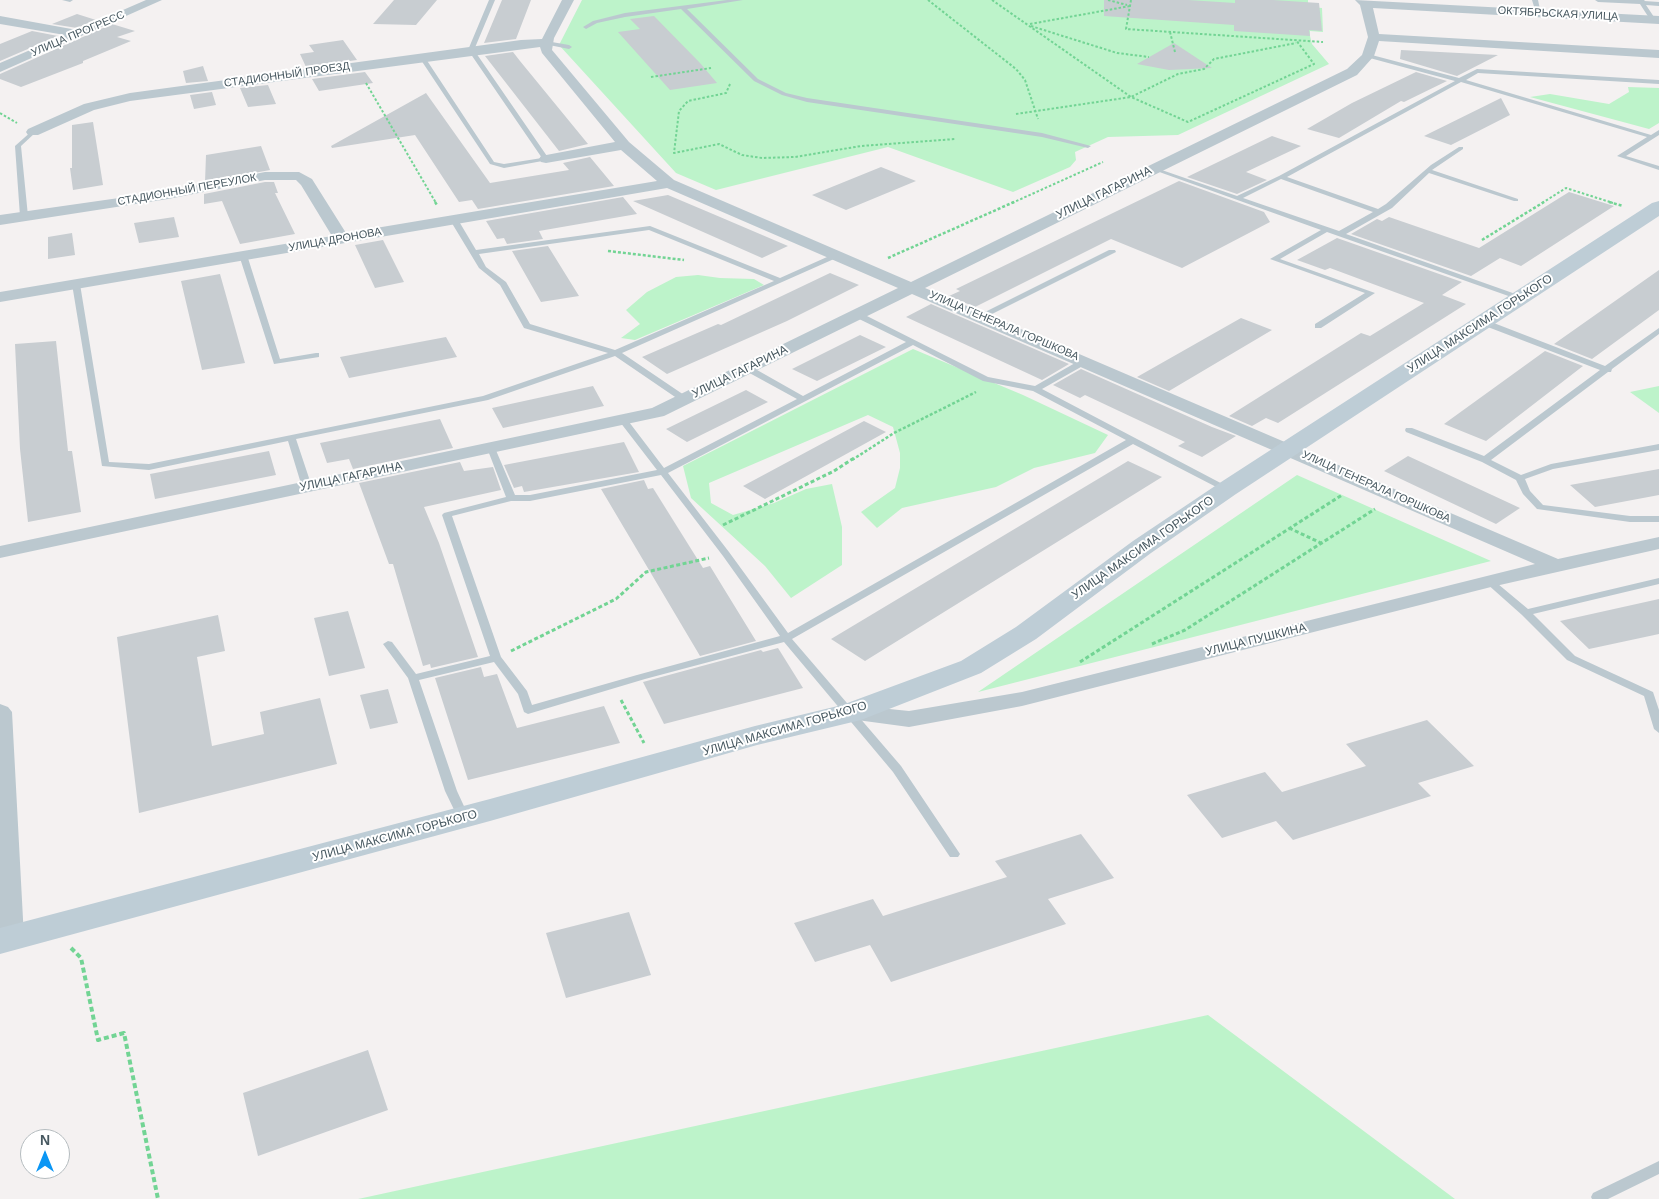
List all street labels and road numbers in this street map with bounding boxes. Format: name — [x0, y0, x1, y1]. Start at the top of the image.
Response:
street label: ОКТЯБРЬСКАЯ УЛИЦА — [1497, 4, 1619, 24]
street label: УЛИЦА ПРОГРЕСС — [29, 8, 127, 60]
street label: СТАДИОННЫЙ ПРОЕЗД — [223, 60, 351, 90]
street label: УЛИЦА ГАГАРИНА — [1054, 164, 1154, 222]
street label: СТАДИОННЫЙ ПЕРЕУЛОК — [116, 171, 258, 209]
street label: УЛИЦА ДРОНОВА — [287, 225, 383, 255]
street label: УЛИЦА МАКСИМА ГОРЬКОГО — [1405, 272, 1555, 376]
street label: УЛИЦА ГЕНЕРАЛА ГОРШКОВА — [927, 288, 1081, 364]
street label: УЛИЦА ГАГАРИНА — [690, 343, 790, 401]
street label: УЛИЦА ГЕНЕРАЛА ГОРШКОВА — [1300, 448, 1452, 526]
street label: УЛИЦА ГАГАРИНА — [298, 459, 404, 495]
street label: УЛИЦА МАКСИМА ГОРЬКОГО — [1069, 493, 1217, 603]
street label: УЛИЦА ПУШКИНА — [1204, 620, 1308, 660]
street label: УЛИЦА МАКСИМА ГОРЬКОГО — [701, 699, 869, 759]
street label: УЛИЦА МАКСИМА ГОРЬКОГО — [311, 807, 479, 865]

